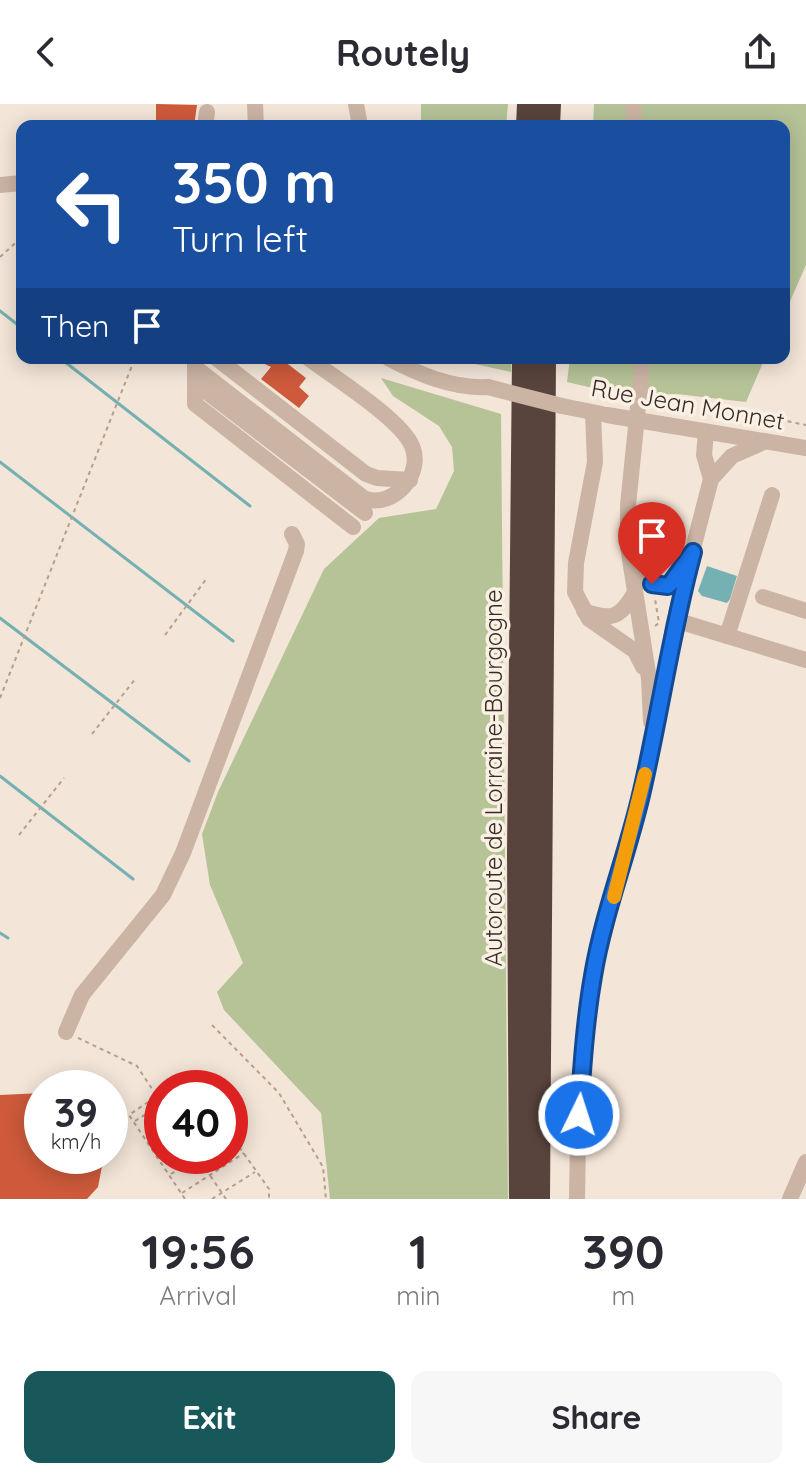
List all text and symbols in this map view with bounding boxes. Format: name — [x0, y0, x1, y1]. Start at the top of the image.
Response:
icon: back — [24, 30, 68, 74]
text: Routely — [336, 30, 470, 75]
icon: share — [738, 30, 782, 74]
text: 350 m — [172, 147, 336, 217]
icon: left — [40, 152, 144, 256]
text: Turn left — [172, 216, 308, 261]
icon: arrive — [125, 304, 169, 348]
text: Then — [40, 307, 109, 345]
street label: Rue Jean Monnet — [589, 372, 787, 436]
pin — [618, 502, 686, 584]
icon: arrive — [630, 514, 674, 558]
street label: Autoroute de Lorraine-Bourgogne — [478, 589, 508, 967]
speed limit sign: 40 — [144, 1070, 248, 1174]
position arrow — [537, 1073, 621, 1157]
text: 39 — [54, 1087, 98, 1137]
text: km/h — [51, 1129, 101, 1154]
text: 19:56 — [141, 1221, 255, 1281]
text: 1 — [409, 1221, 428, 1281]
text: 390 — [582, 1221, 665, 1281]
text: Arrival — [159, 1279, 237, 1312]
text: min — [396, 1279, 441, 1312]
text: m — [611, 1279, 635, 1312]
button: Exit — [24, 1371, 395, 1463]
button: Share — [411, 1371, 782, 1463]

